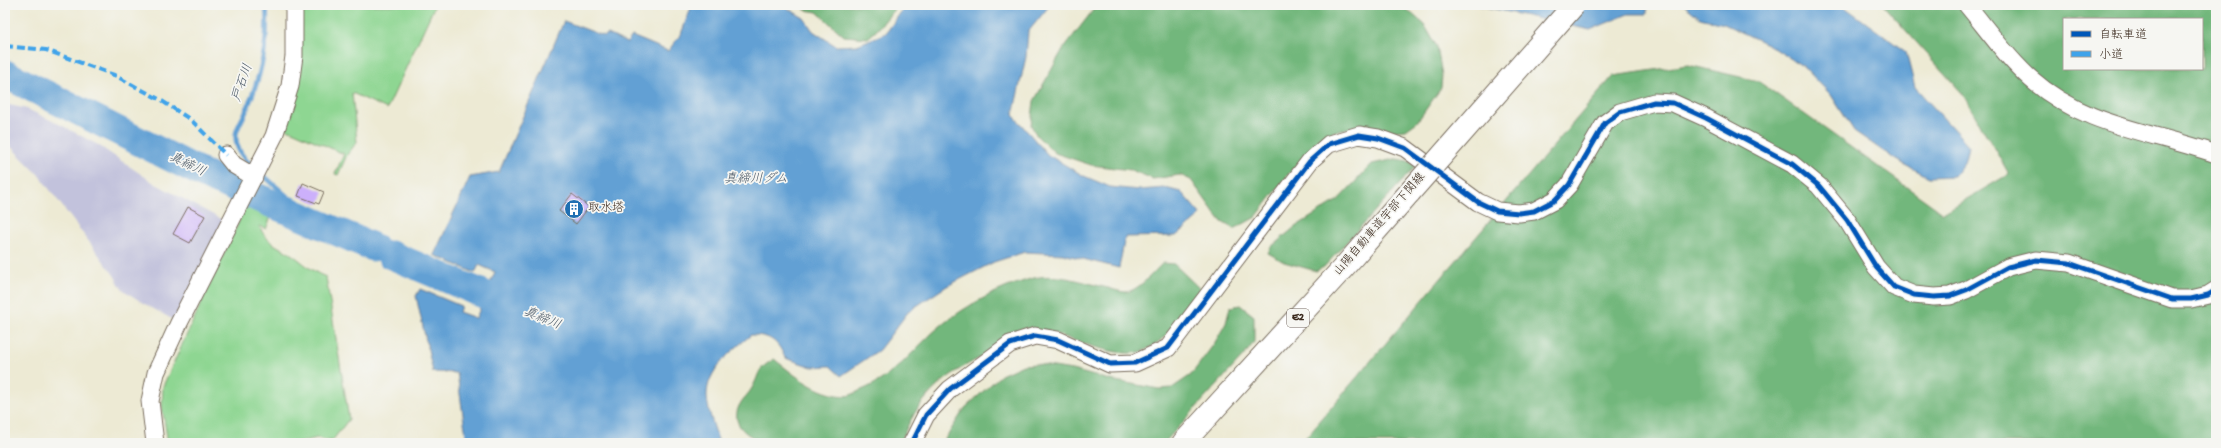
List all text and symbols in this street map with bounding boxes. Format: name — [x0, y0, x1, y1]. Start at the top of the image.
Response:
legend — [2063, 18, 2203, 70]
text: 自転車道 — [2099, 28, 2147, 43]
text: 小道 — [2099, 48, 2123, 63]
water label: 戸石川 — [230, 62, 256, 104]
water label: 真締川 — [166, 149, 208, 180]
street label: 山陽自動車道宇部下関線 — [1331, 170, 1429, 279]
water label: 真締川ダム — [724, 171, 788, 187]
building icon: 取水塔 — [563, 198, 585, 220]
place label: 取水塔 — [588, 201, 624, 216]
water label: 真締川 — [521, 304, 563, 334]
road number: E2 — [1287, 309, 1309, 327]

